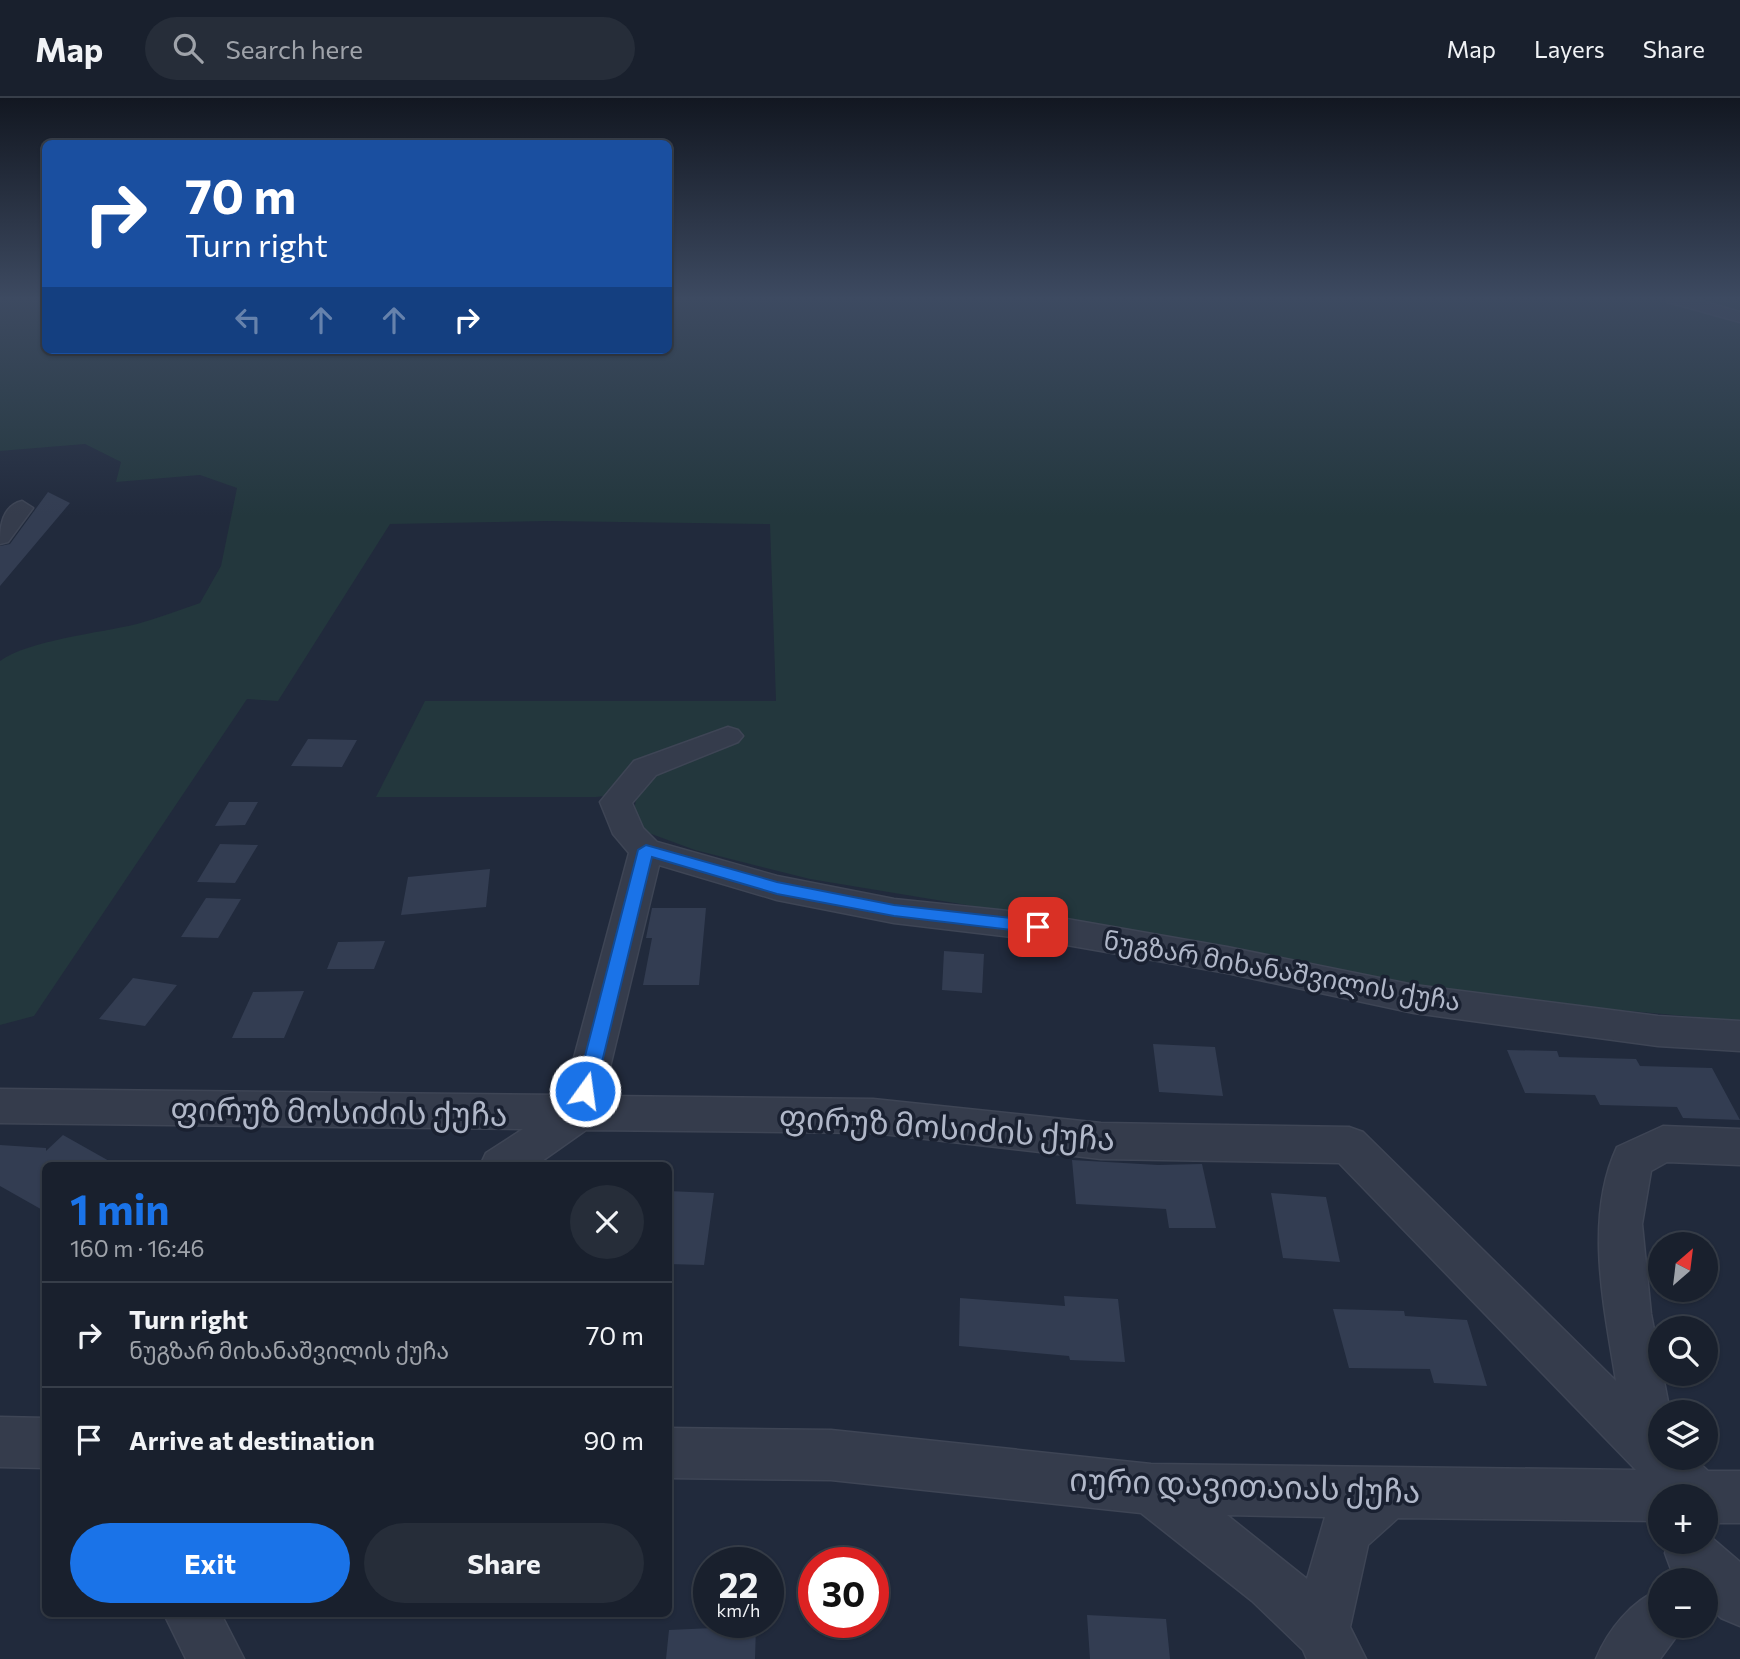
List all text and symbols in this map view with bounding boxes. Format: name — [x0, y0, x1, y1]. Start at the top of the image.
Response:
search box — [145, 17, 635, 80]
text: Map — [35, 28, 103, 69]
icon: search — [169, 29, 207, 67]
text: Search here — [225, 33, 363, 64]
text: Map — [1447, 34, 1496, 63]
text: Layers — [1534, 34, 1605, 63]
text: Share — [1643, 34, 1705, 63]
text: 70 m — [185, 164, 296, 224]
icon: right — [70, 168, 161, 259]
text: Turn right — [185, 224, 328, 264]
icon: left — [229, 301, 267, 339]
icon: ahead — [302, 301, 340, 339]
icon: ahead — [375, 301, 413, 339]
icon: right — [448, 301, 486, 339]
pin — [1008, 897, 1068, 957]
icon: arrive — [1019, 908, 1057, 946]
street label: ნუგზარ მიხანაშვილის ქუჩა — [1101, 923, 1463, 1018]
position arrow — [548, 1054, 622, 1128]
street label: ფირუზ მოსიძის ქუჩა — [170, 1087, 508, 1134]
street label: ფირუზ მოსიძის ქუჩა — [778, 1094, 1117, 1159]
text: 1 min — [70, 1182, 170, 1234]
button: close — [570, 1185, 644, 1259]
north arrow — [1648, 1232, 1718, 1302]
map controls — [1648, 1232, 1718, 1638]
text: 160 m · 16:46 — [70, 1234, 205, 1262]
text: Turn right — [129, 1303, 248, 1334]
icon: right — [70, 1316, 108, 1354]
button: search — [1648, 1316, 1718, 1386]
text: 70 m — [586, 1319, 644, 1350]
text: ნუგზარ მიხანაშვილის ქუჩა — [129, 1336, 449, 1364]
button: layers — [1648, 1400, 1718, 1470]
icon: arrive — [70, 1421, 108, 1459]
text: Arrive at destination — [129, 1424, 375, 1455]
text: 90 m — [584, 1424, 644, 1455]
street label: იური დავითაიას ქუჩა — [1069, 1458, 1421, 1512]
button: + — [1648, 1484, 1718, 1554]
button: Exit — [70, 1523, 350, 1603]
button: Share — [364, 1523, 644, 1603]
speed limit sign: 30 — [798, 1547, 889, 1638]
text: 22 — [719, 1562, 758, 1605]
button: − — [1648, 1568, 1718, 1638]
text: km/h — [717, 1599, 760, 1621]

